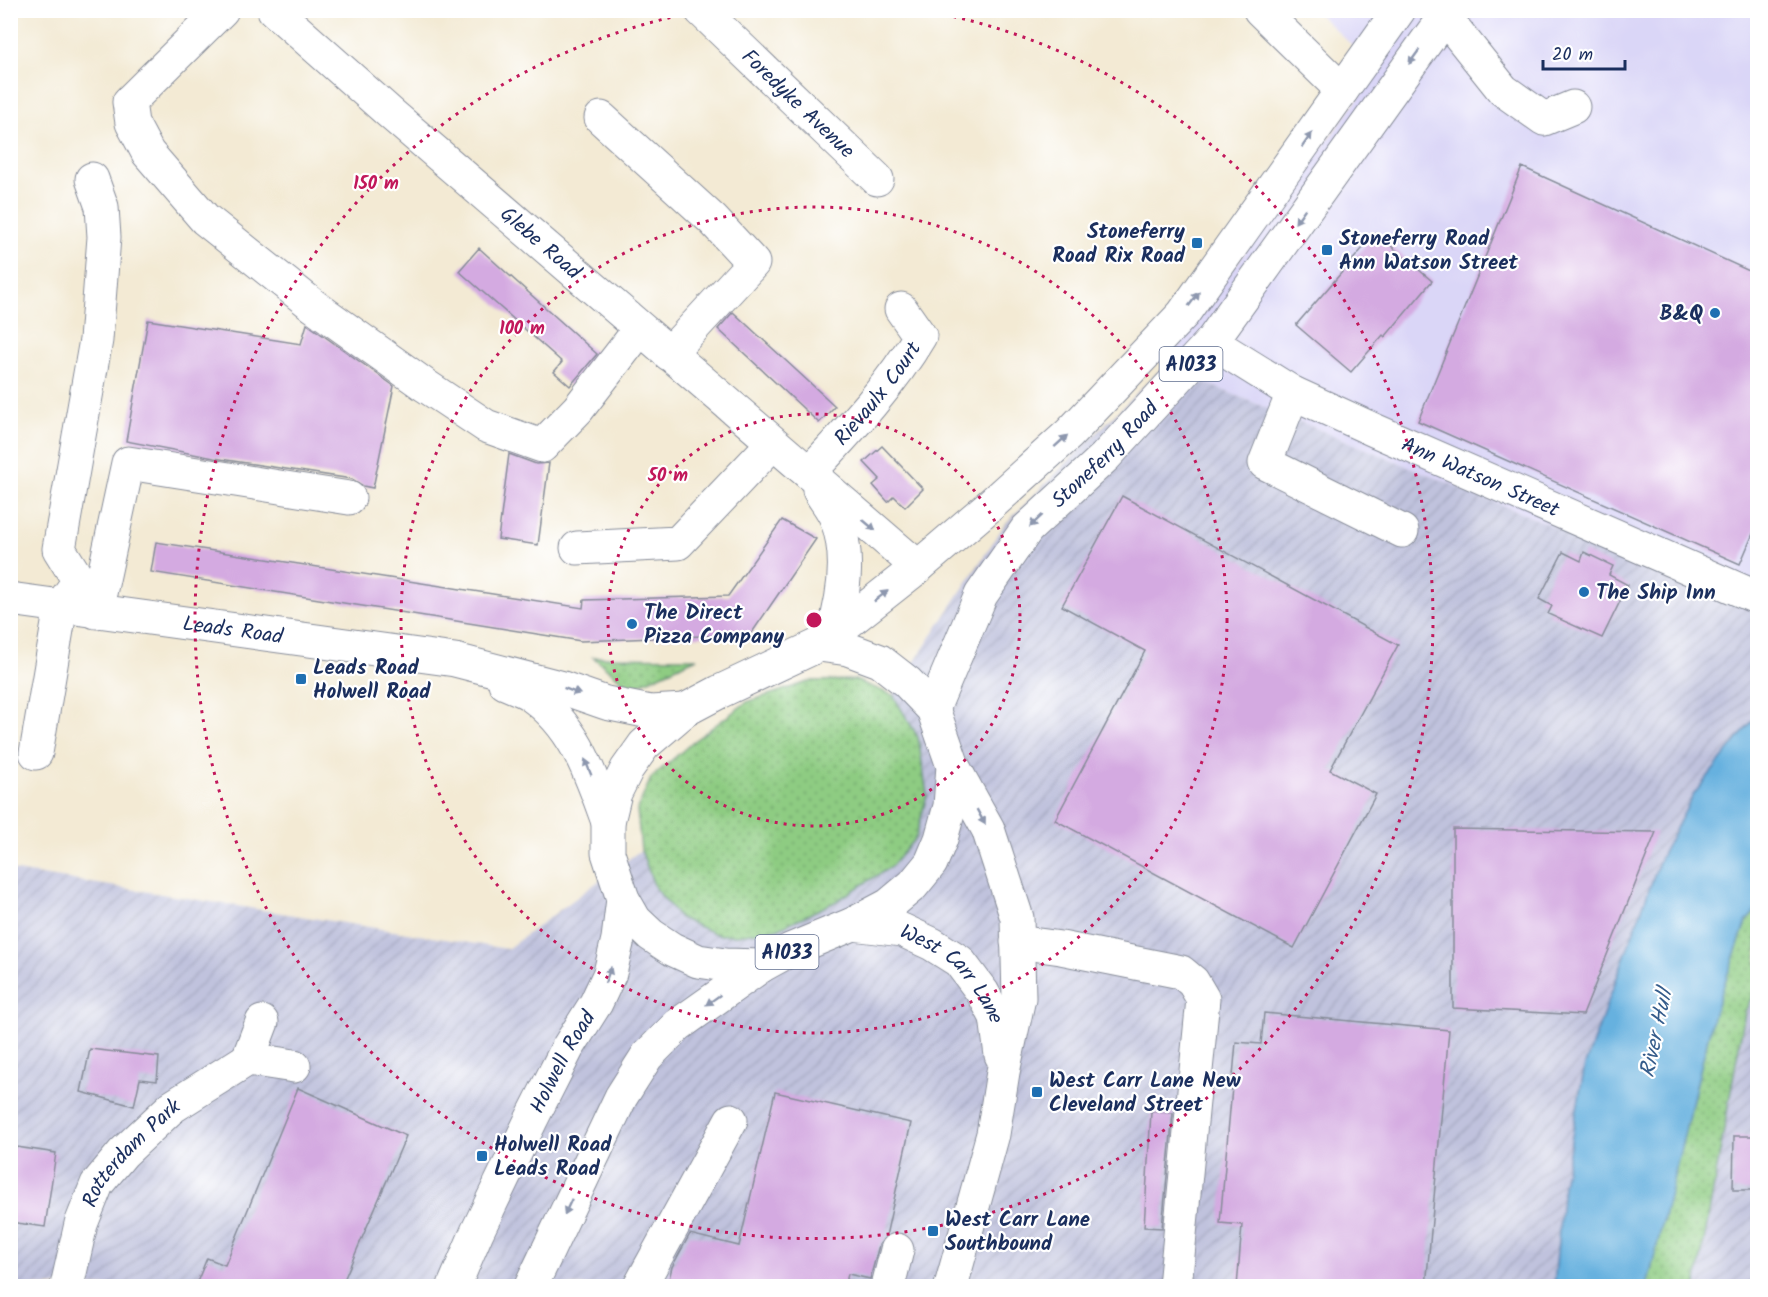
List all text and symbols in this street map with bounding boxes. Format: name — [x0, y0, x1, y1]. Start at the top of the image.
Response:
scale bar — [1543, 33, 1626, 71]
text: 20 m — [1552, 41, 1593, 70]
street label: Foredyke Avenue — [733, 42, 862, 168]
one-way arrow — [1408, 49, 1420, 65]
one-way arrow — [1301, 132, 1312, 148]
text: 150 m — [353, 170, 399, 199]
street label: Glebe Road — [492, 199, 588, 289]
one-way arrow — [1295, 208, 1307, 224]
place label: Stoneferry Road Rix Road — [1052, 216, 1186, 273]
place label: Stoneferry Road Ann Watson Street — [1339, 223, 1519, 280]
marker: Stoneferry Road Rix Road — [1190, 236, 1204, 250]
marker: Stoneferry Road Ann Watson Street — [1320, 243, 1334, 257]
one-way arrow — [1188, 291, 1200, 307]
place label: B&Q — [1660, 298, 1703, 331]
marker: B&Q — [1708, 306, 1722, 320]
text: 100 m — [499, 315, 545, 344]
street label: Rievaulx Court — [827, 335, 931, 454]
road number: A1033 — [1160, 347, 1222, 381]
street label: Stoneferry Road — [1044, 393, 1168, 517]
street label: Ann Watson Street — [1396, 429, 1565, 527]
one-way arrow — [1053, 435, 1068, 448]
text: 50 m — [647, 462, 688, 491]
one-way arrow — [1029, 514, 1044, 527]
one-way arrow — [861, 518, 876, 531]
place label: The Ship Inn — [1596, 577, 1716, 610]
marker: The Ship Inn — [1577, 585, 1591, 599]
one-way arrow — [874, 590, 889, 602]
place label: The Direct Pizza Company — [644, 597, 784, 654]
street label: Leads Road — [181, 608, 285, 654]
centre of rings — [804, 610, 824, 630]
marker: The Direct Pizza Company — [625, 617, 639, 631]
place label: Leads Road Holwell Road — [313, 652, 431, 709]
marker: Leads Road Holwell Road — [294, 672, 308, 686]
one-way arrow — [563, 686, 581, 696]
one-way arrow — [583, 758, 593, 776]
one-way arrow — [976, 809, 986, 826]
street label: West Carr Lane — [894, 916, 1012, 1025]
road number: A1033 — [756, 935, 818, 969]
one-way arrow — [604, 965, 614, 983]
water label: River Hull — [1631, 982, 1685, 1081]
one-way arrow — [706, 993, 721, 1005]
street label: Holwell Road — [522, 1004, 605, 1120]
place label: West Carr Lane New Cleveland Street — [1049, 1065, 1242, 1122]
marker: West Carr Lane New Cleveland Street — [1030, 1085, 1044, 1099]
street label: Rotterdam Park — [74, 1091, 187, 1213]
place label: Holwell Road Leads Road — [494, 1129, 612, 1186]
marker: Holwell Road Leads Road — [475, 1149, 489, 1163]
one-way arrow — [563, 1198, 572, 1215]
place label: West Carr Lane Southbound — [945, 1204, 1090, 1261]
marker: West Carr Lane Southbound — [926, 1224, 940, 1238]

